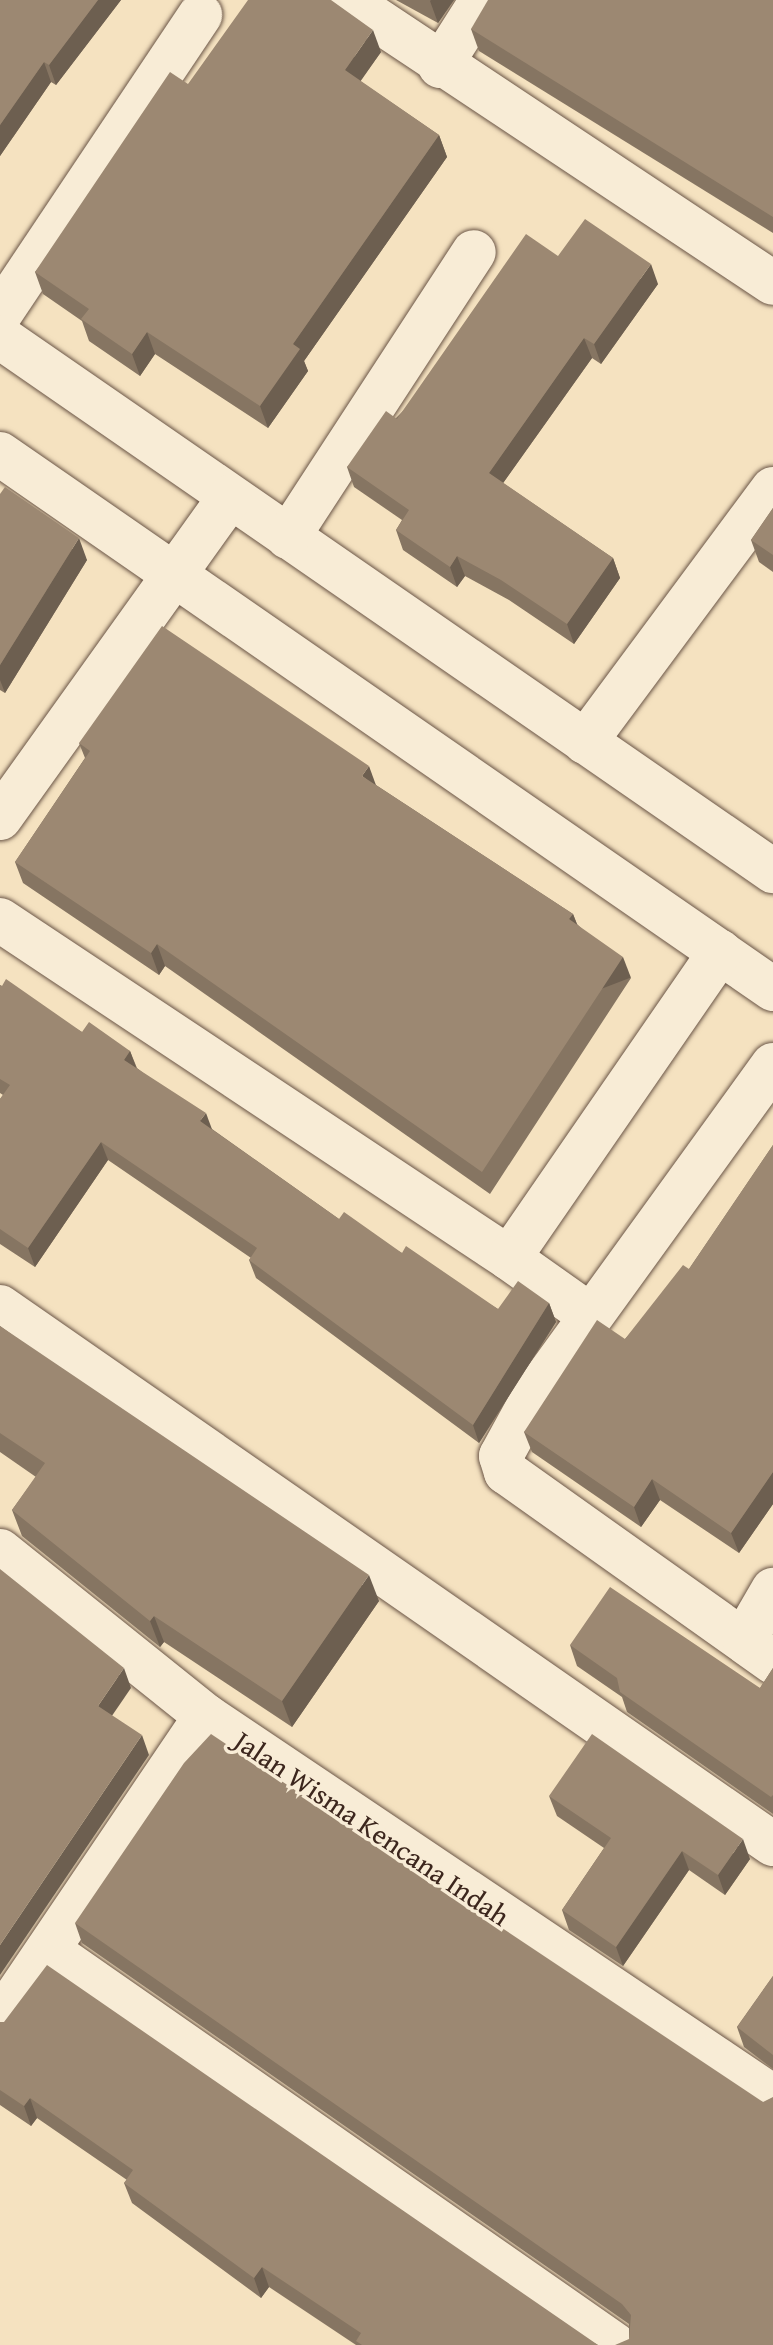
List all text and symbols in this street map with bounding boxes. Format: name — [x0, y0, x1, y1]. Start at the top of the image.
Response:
street label: Jalan Wisma Kencana Indah — [228, 1723, 516, 1933]

